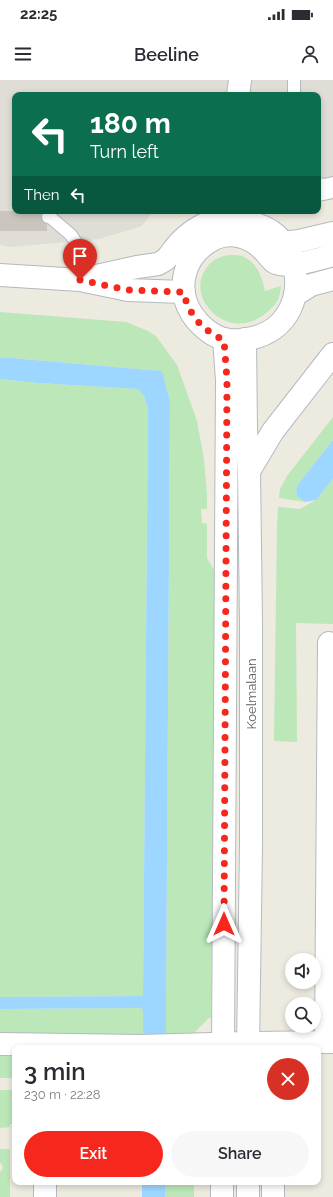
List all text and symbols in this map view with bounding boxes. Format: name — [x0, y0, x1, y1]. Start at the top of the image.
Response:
text: 22:25 — [20, 5, 57, 23]
icon: menu — [12, 43, 34, 65]
icon: person — [299, 43, 321, 65]
text: Beeline — [134, 44, 199, 65]
text: 180 m — [90, 107, 171, 140]
icon: left — [24, 108, 76, 160]
text: Turn left — [90, 141, 159, 162]
icon: left — [67, 184, 89, 206]
text: Then — [24, 186, 59, 204]
pin — [63, 239, 97, 280]
icon: arrive — [69, 245, 91, 267]
street label: Koelmalaan — [244, 658, 259, 730]
position arrow — [203, 903, 245, 945]
map controls — [285, 953, 321, 1033]
button: sound — [285, 953, 321, 989]
button: search — [285, 997, 321, 1033]
text: 3 min — [24, 1057, 86, 1086]
button: close — [267, 1058, 309, 1100]
text: 230 m · 22:28 — [24, 1087, 101, 1102]
button: Exit — [24, 1131, 163, 1177]
button: Share — [171, 1131, 309, 1177]

